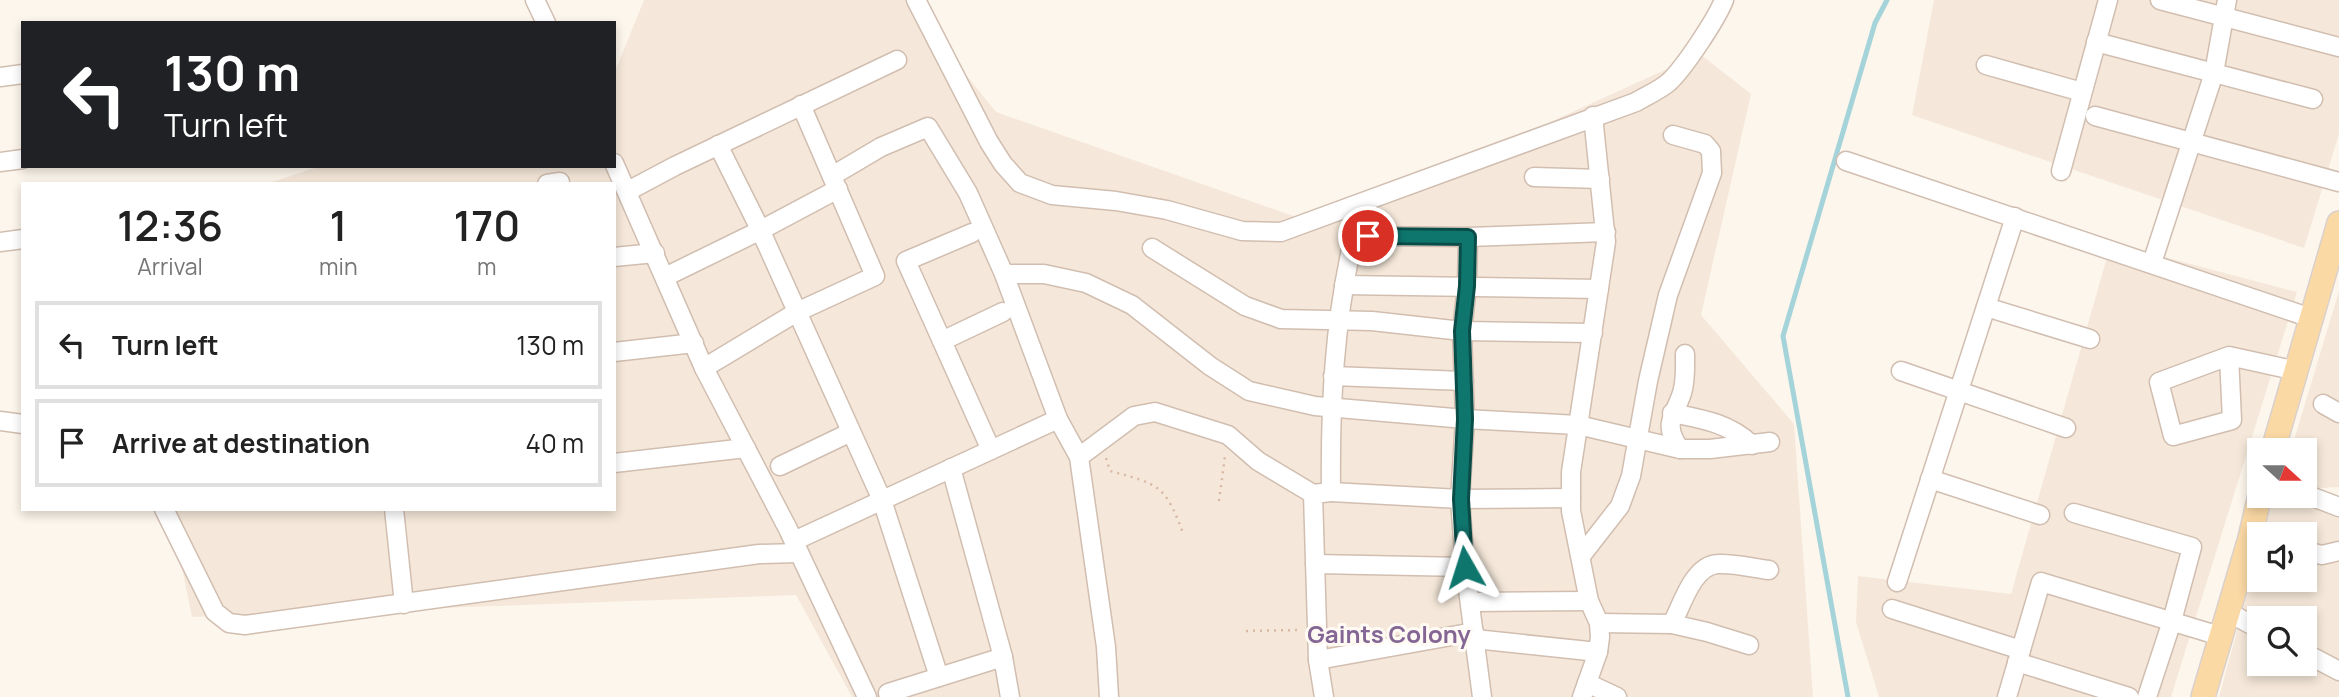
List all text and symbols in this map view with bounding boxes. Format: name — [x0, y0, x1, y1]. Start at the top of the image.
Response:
text: 130 m — [164, 39, 300, 106]
icon: left — [49, 49, 140, 140]
text: Turn left — [164, 103, 288, 147]
text: 12:36 — [117, 196, 223, 254]
text: 1 — [329, 196, 347, 254]
text: 170 — [453, 196, 520, 254]
pin — [1338, 206, 1398, 266]
icon: arrive — [1349, 217, 1387, 255]
text: Arrival — [137, 250, 203, 282]
text: min — [319, 250, 358, 282]
text: m — [477, 250, 497, 282]
icon: left — [53, 326, 91, 364]
text: Turn left — [112, 327, 219, 363]
text: 130 m — [516, 327, 584, 363]
icon: arrive — [53, 424, 91, 462]
text: Arrive at destination — [112, 425, 370, 461]
text: 40 m — [526, 425, 584, 461]
north arrow — [2247, 438, 2317, 508]
map controls — [2247, 438, 2317, 676]
button: sound — [2247, 522, 2317, 592]
position arrow — [1428, 530, 1502, 604]
button: search — [2247, 606, 2317, 676]
district label: Gaints Colony — [1307, 617, 1471, 650]

